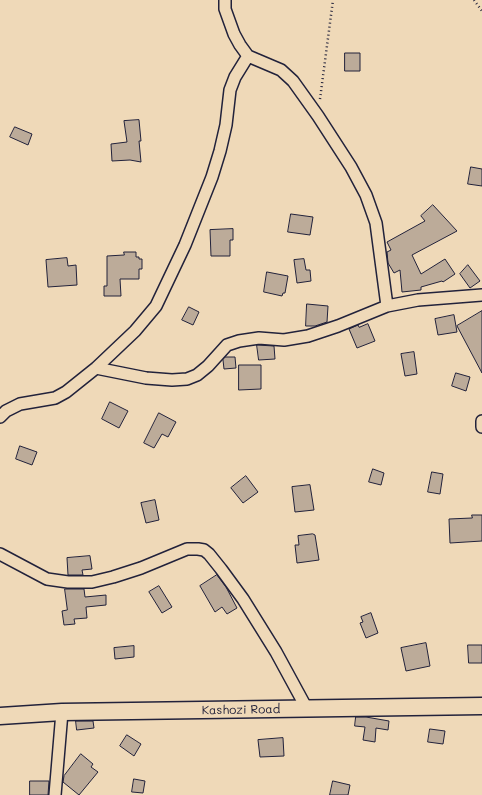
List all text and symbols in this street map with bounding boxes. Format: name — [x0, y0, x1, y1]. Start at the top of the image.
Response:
street label: Kashozi Road — [202, 702, 280, 718]

